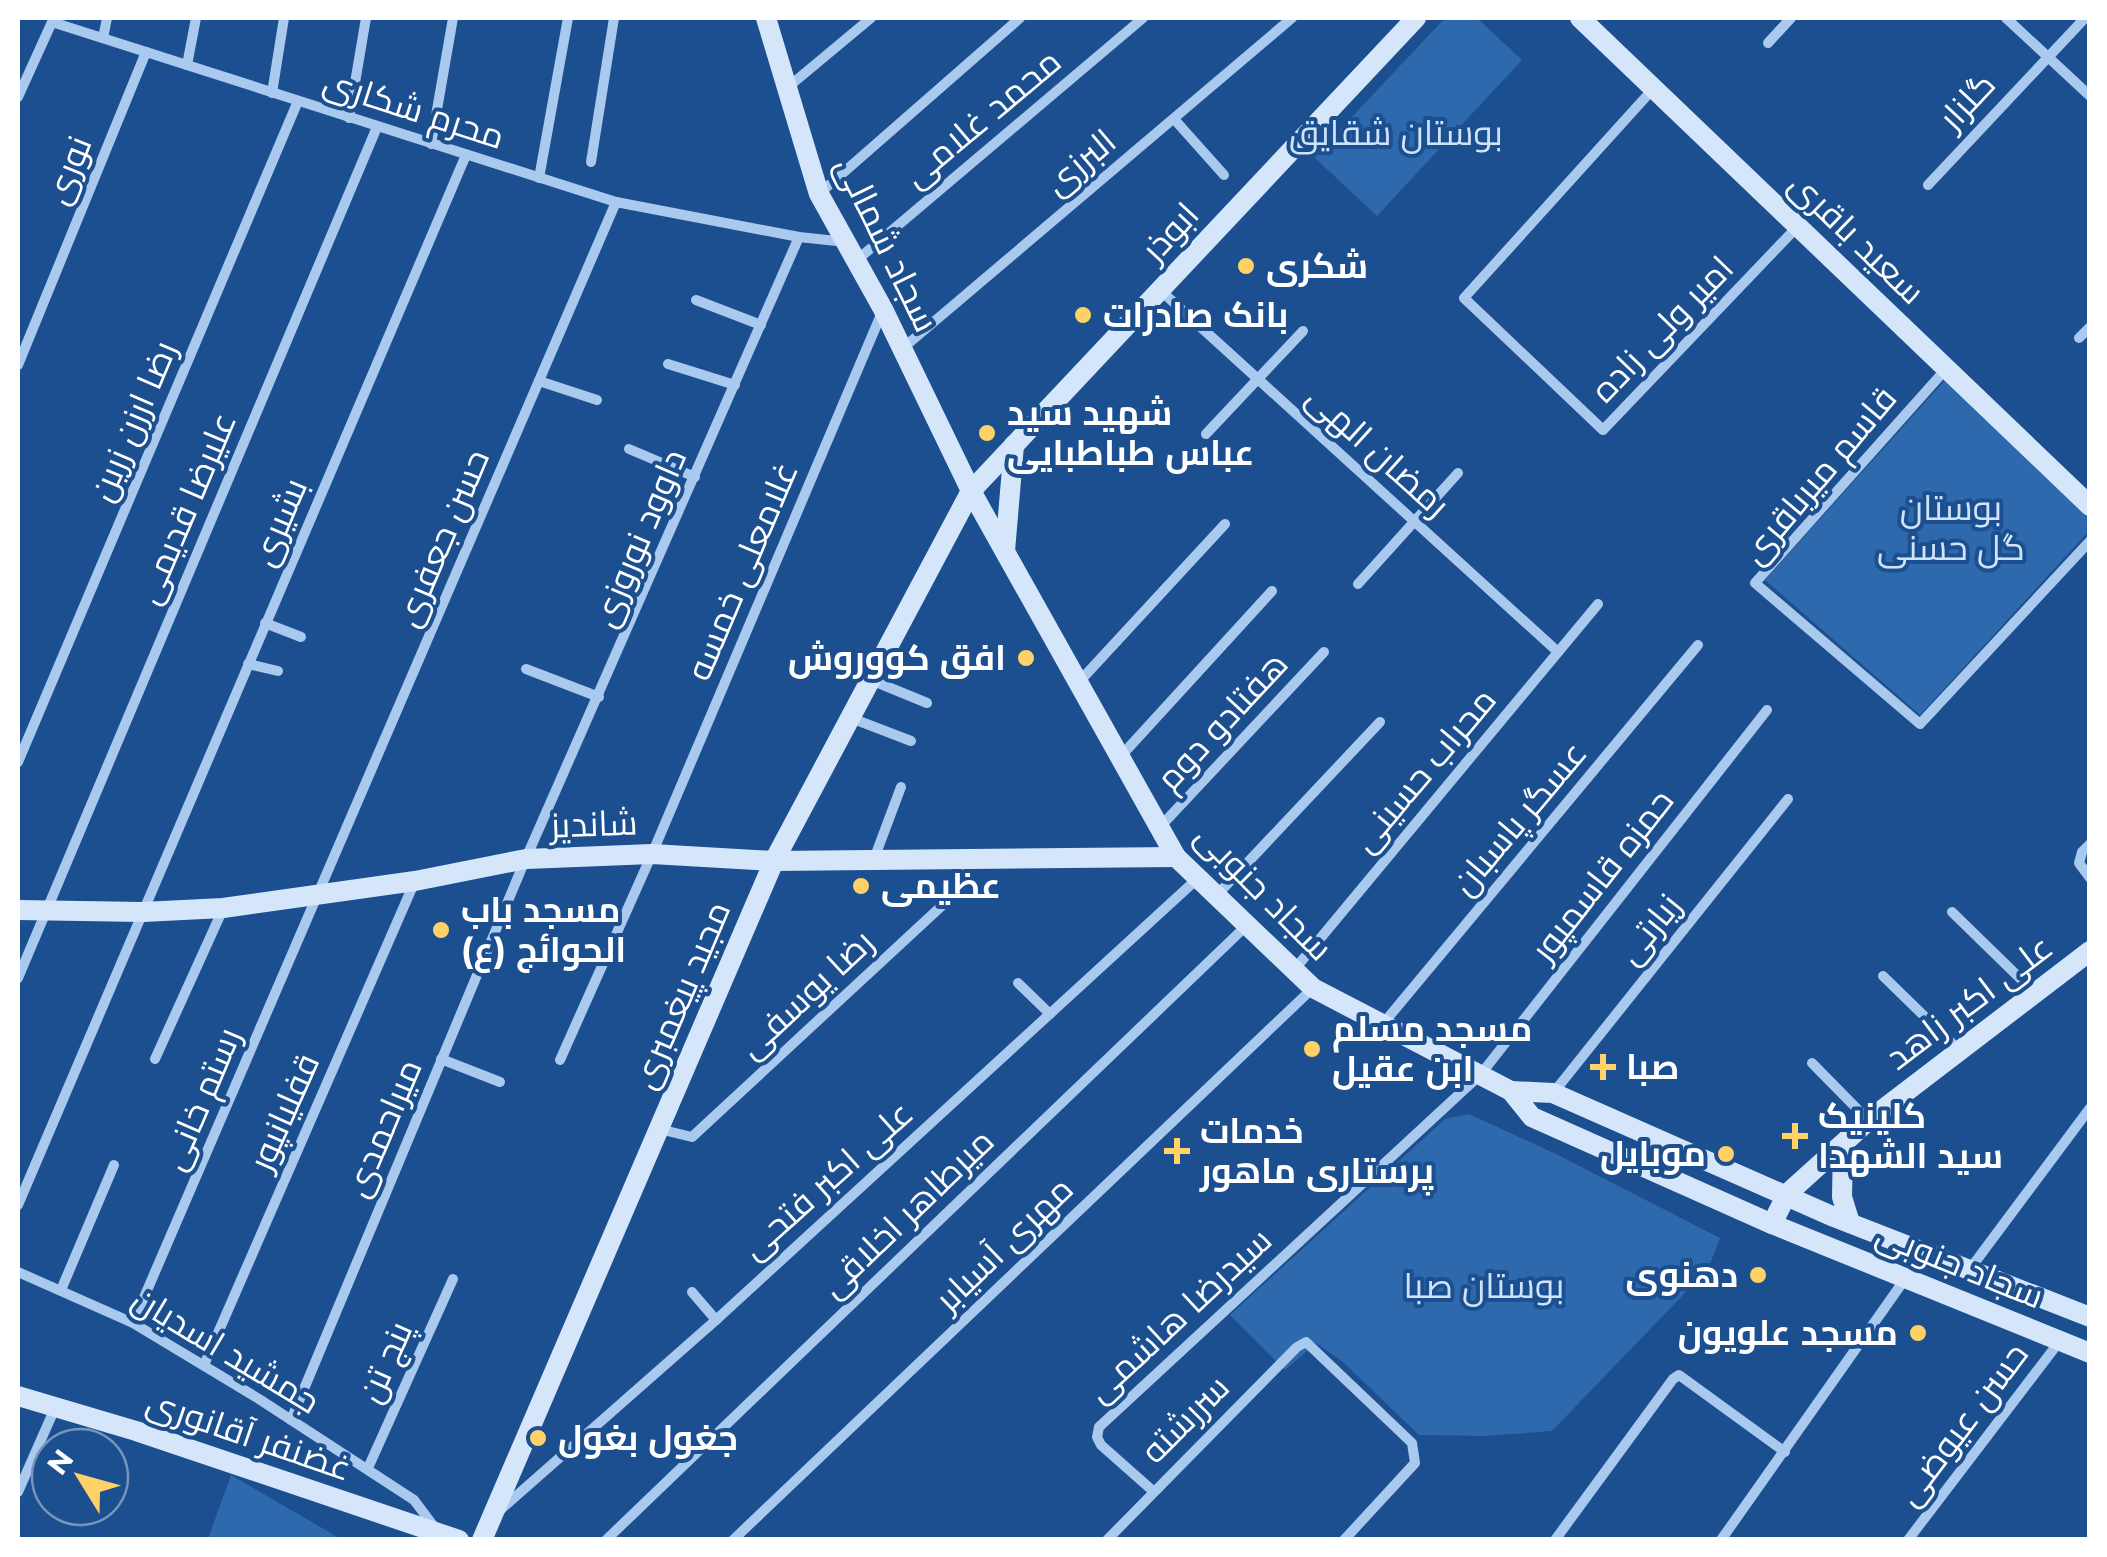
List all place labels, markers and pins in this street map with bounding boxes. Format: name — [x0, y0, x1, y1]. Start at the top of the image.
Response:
place label: شکری — [1266, 244, 1368, 287]
marker: شکری — [1235, 255, 1257, 277]
place label: بانک صادرات — [1103, 293, 1288, 336]
marker: بانک صادرات — [1072, 304, 1094, 326]
place label: شهید سید عباس طباطبایی — [1007, 391, 1254, 474]
marker: شهید سید عباس طباطبایی — [976, 422, 998, 444]
place label: افق کووروش — [788, 636, 1006, 680]
marker: افق کووروش — [1015, 647, 1037, 669]
place label: عظیمی — [881, 864, 1001, 907]
marker: عظیمی — [850, 875, 872, 897]
place label: مسجد باب الحوائج (ع) — [461, 888, 626, 974]
marker: مسجد باب الحوائج (ع) — [430, 919, 452, 941]
place label: مسجد مسلم ابن عقیل — [1332, 1007, 1532, 1090]
marker: مسجد مسلم ابن عقیل — [1301, 1038, 1323, 1060]
place label: صبا — [1626, 1045, 1679, 1088]
marker: صبا — [1590, 1054, 1616, 1080]
place label: کلینیک سید الشهدا — [1818, 1094, 2003, 1178]
place label: خدمات پرستاری ماهور — [1199, 1109, 1434, 1196]
marker: کلینیک سید الشهدا — [1782, 1123, 1808, 1149]
place label: موبایل — [1600, 1132, 1706, 1175]
marker: خدمات پرستاری ماهور — [1164, 1138, 1190, 1164]
marker: موبایل — [1715, 1143, 1737, 1165]
place label: دهنوی — [1626, 1253, 1738, 1296]
marker: دهنوی — [1747, 1264, 1769, 1286]
place label: مسجد علویون — [1678, 1311, 1898, 1354]
marker: مسجد علویون — [1907, 1322, 1929, 1344]
place label: جغول بغول — [558, 1416, 738, 1459]
marker: جغول بغول — [527, 1427, 549, 1449]

